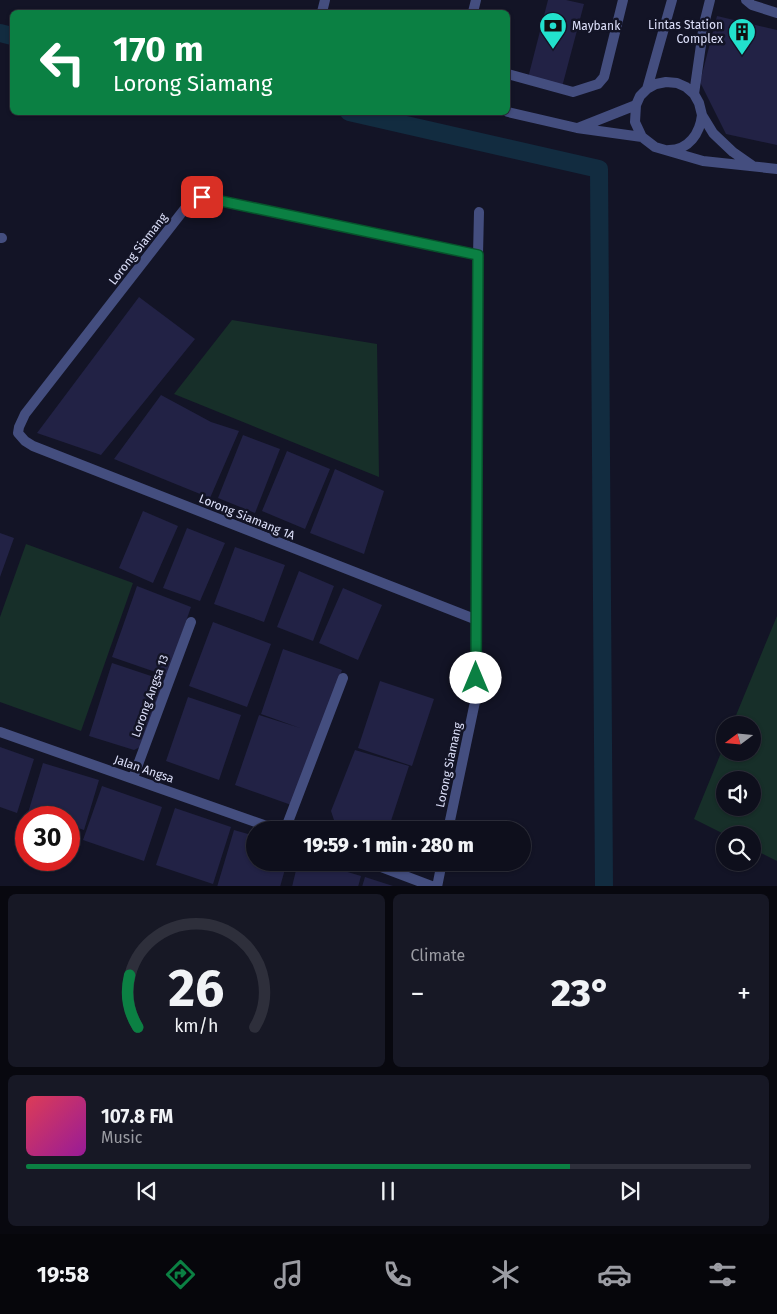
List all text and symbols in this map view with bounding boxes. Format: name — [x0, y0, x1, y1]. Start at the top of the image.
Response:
bank icon: Maybank — [538, 11, 568, 50]
building icon: Lintas Station Complex — [727, 17, 757, 56]
place label: Lintas Station Complex — [648, 18, 723, 46]
place label: Maybank — [572, 19, 621, 33]
text: 170 m — [113, 28, 204, 70]
icon: left — [30, 30, 95, 95]
text: Lorong Siamang — [113, 70, 272, 97]
pin — [181, 176, 223, 218]
icon: arrive — [188, 183, 216, 211]
street label: Lorong Siamang — [106, 210, 171, 288]
street label: Lorong Siamang 1A — [197, 491, 297, 543]
position arrow — [449, 651, 501, 703]
street label: Lorong Angsa 13 — [129, 653, 171, 739]
north arrow — [716, 716, 761, 761]
map controls — [716, 716, 761, 871]
street label: Lorong Siamang — [433, 720, 465, 809]
street label: Jalan Angsa — [112, 752, 176, 786]
button: sound — [716, 771, 761, 816]
speed limit sign: 30 — [15, 806, 80, 871]
button: search — [716, 826, 761, 871]
text: 19:59 · 1 min · 280 m — [303, 834, 474, 857]
text: Climate — [411, 946, 465, 965]
text: 26 — [168, 957, 224, 1020]
text: 23° — [551, 970, 610, 1016]
text: − — [411, 977, 425, 1010]
text: + — [737, 977, 751, 1010]
text: km/h — [174, 1015, 218, 1037]
text: 107.8 FM — [101, 1105, 173, 1128]
text: Music — [101, 1128, 142, 1147]
icon: previous — [133, 1177, 161, 1205]
icon: pause — [374, 1177, 402, 1205]
icon: next — [616, 1177, 644, 1205]
icon: directions — [163, 1257, 198, 1292]
icon: music — [271, 1257, 306, 1292]
icon: phone — [380, 1257, 415, 1292]
icon: climate — [488, 1257, 523, 1292]
icon: car — [597, 1257, 632, 1292]
icon: filters — [705, 1257, 740, 1292]
text: 19:58 — [37, 1261, 89, 1288]

